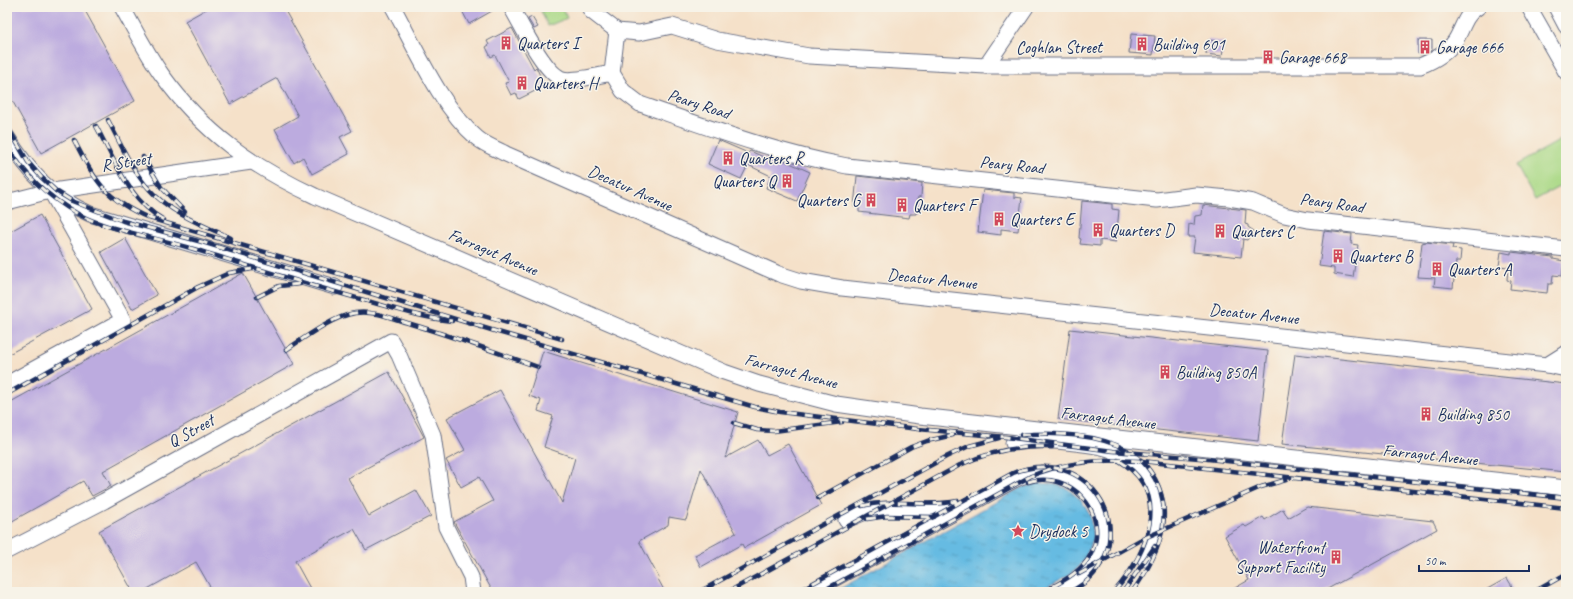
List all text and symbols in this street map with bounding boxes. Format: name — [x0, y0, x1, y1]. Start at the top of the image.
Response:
place label: Quarters I — [517, 33, 583, 54]
place label: Building 601 — [1153, 34, 1226, 55]
building icon: Quarters I — [498, 35, 514, 51]
building icon: Building 601 — [1134, 36, 1150, 52]
street label: Coghlan Street — [1016, 37, 1104, 58]
place label: Garage 666 — [1436, 37, 1505, 58]
building icon: Garage 666 — [1417, 39, 1433, 55]
place label: Garage 668 — [1279, 47, 1349, 68]
building icon: Garage 668 — [1260, 49, 1276, 65]
place label: Quarters H — [533, 73, 601, 94]
building icon: Quarters H — [514, 75, 530, 91]
street label: Peary Road — [665, 84, 735, 125]
street label: R Street — [100, 147, 155, 176]
place label: Quarters R — [739, 148, 805, 169]
building icon: Quarters R — [720, 150, 736, 166]
street label: Peary Road — [979, 151, 1047, 179]
street label: Decatur Avenue — [585, 160, 677, 216]
place label: Quarters Q — [713, 171, 778, 192]
building icon: Quarters Q — [779, 173, 795, 189]
street label: Peary Road — [1299, 188, 1368, 218]
place label: Quarters G — [797, 190, 862, 211]
building icon: Quarters G — [863, 192, 879, 208]
place label: Quarters F — [913, 195, 980, 216]
building icon: Quarters F — [894, 197, 910, 213]
place label: Quarters E — [1010, 209, 1076, 230]
building icon: Quarters E — [991, 211, 1007, 227]
place label: Quarters D — [1109, 220, 1176, 241]
place label: Quarters C — [1231, 221, 1296, 242]
building icon: Quarters D — [1090, 222, 1106, 238]
building icon: Quarters C — [1212, 223, 1228, 239]
street label: Farragut Avenue — [445, 224, 542, 281]
place label: Quarters B — [1349, 246, 1414, 267]
building icon: Quarters B — [1330, 248, 1346, 264]
place label: Quarters A — [1448, 259, 1513, 280]
building icon: Quarters A — [1429, 261, 1445, 277]
street label: Decatur Avenue — [886, 264, 979, 294]
street label: Decatur Avenue — [1208, 299, 1301, 329]
street label: Farragut Avenue — [742, 349, 841, 394]
place label: Building 850A — [1176, 362, 1258, 383]
building icon: Building 850A — [1157, 364, 1173, 380]
street label: Farragut Avenue — [1060, 402, 1158, 434]
place label: Building 850 — [1437, 404, 1510, 425]
building icon: Building 850 — [1418, 406, 1434, 422]
street label: Q Street — [164, 409, 220, 452]
street label: Farragut Avenue — [1382, 440, 1480, 471]
place label: Drydock 5 — [1029, 521, 1089, 542]
place icon: Drydock 5 — [1010, 523, 1026, 539]
place label: Waterfront Support Facility — [1235, 537, 1327, 578]
scale bar — [1419, 547, 1529, 573]
building icon: Waterfront Support Facility — [1328, 549, 1344, 565]
text: 50 m — [1425, 553, 1447, 569]

